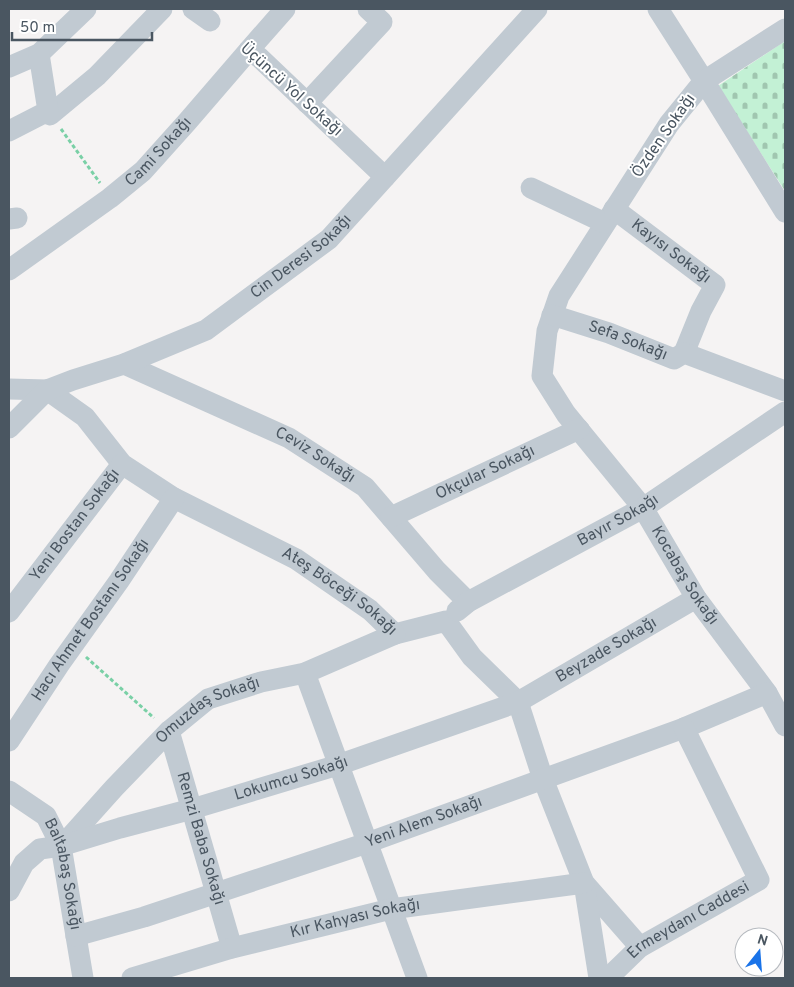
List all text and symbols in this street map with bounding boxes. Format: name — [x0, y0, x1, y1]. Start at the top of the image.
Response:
scale bar — [12, 10, 152, 42]
text: 50 m — [20, 19, 55, 38]
street label: Üçüncü Yol Sokağı — [236, 37, 348, 141]
street label: Özden Sokağı — [626, 89, 700, 182]
street label: Cami Sokağı — [121, 113, 196, 191]
street label: Cin Deresi Sokağı — [247, 210, 356, 304]
street label: Kayısı Sokağı — [627, 215, 715, 288]
street label: Sefa Sokağı — [586, 317, 670, 365]
street label: Ceviz Sokağı — [272, 423, 359, 488]
street label: Okçular Sokağı — [432, 441, 538, 505]
street label: Yeni Bostan Sokağı — [26, 465, 125, 586]
street label: Bayır Sokağı — [574, 490, 663, 551]
street label: Kocabaş Sokağı — [646, 523, 723, 629]
street label: Hacı Ahmet Bostanı Sokağı — [28, 535, 154, 705]
street label: Ateş Böceği Sokağı — [278, 543, 401, 640]
street label: Beyzade Sokağı — [552, 613, 661, 688]
street label: Omuzdaş Sokağı — [152, 673, 262, 749]
street label: Lokumcu Sokağı — [232, 752, 351, 806]
street label: Remzi Baba Sokağı — [171, 770, 229, 907]
street label: Yeni Alem Sokağı — [363, 792, 485, 853]
street label: Baltabaş Sokağı — [39, 815, 85, 932]
street label: Ermeydanı Caddesi — [623, 877, 753, 964]
street label: Kır Kahyası Sokağı — [288, 895, 421, 943]
north arrow — [734, 927, 784, 977]
text: N — [755, 931, 770, 951]

